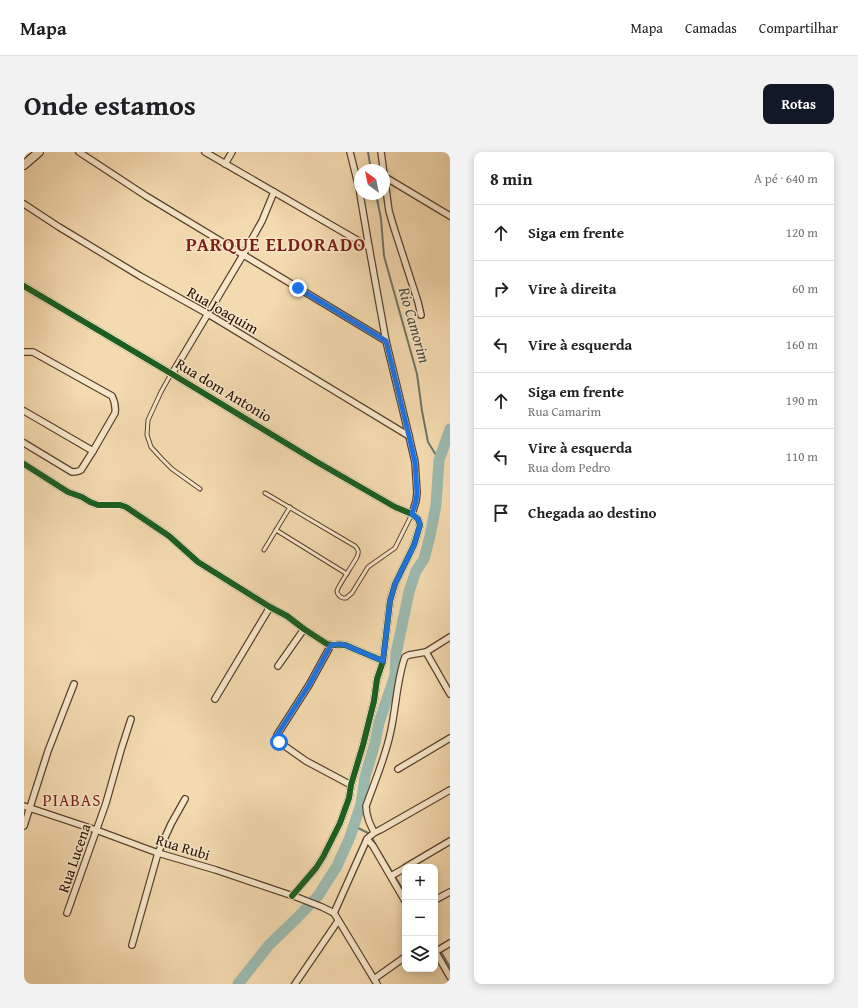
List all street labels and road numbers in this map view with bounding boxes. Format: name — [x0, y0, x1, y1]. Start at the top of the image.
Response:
street label: Rua Joaquim — [184, 281, 263, 339]
street label: Rua dom Antonio — [172, 353, 276, 427]
street label: Rua Lucena — [52, 821, 96, 895]
street label: Rua Rubi — [153, 829, 213, 865]

